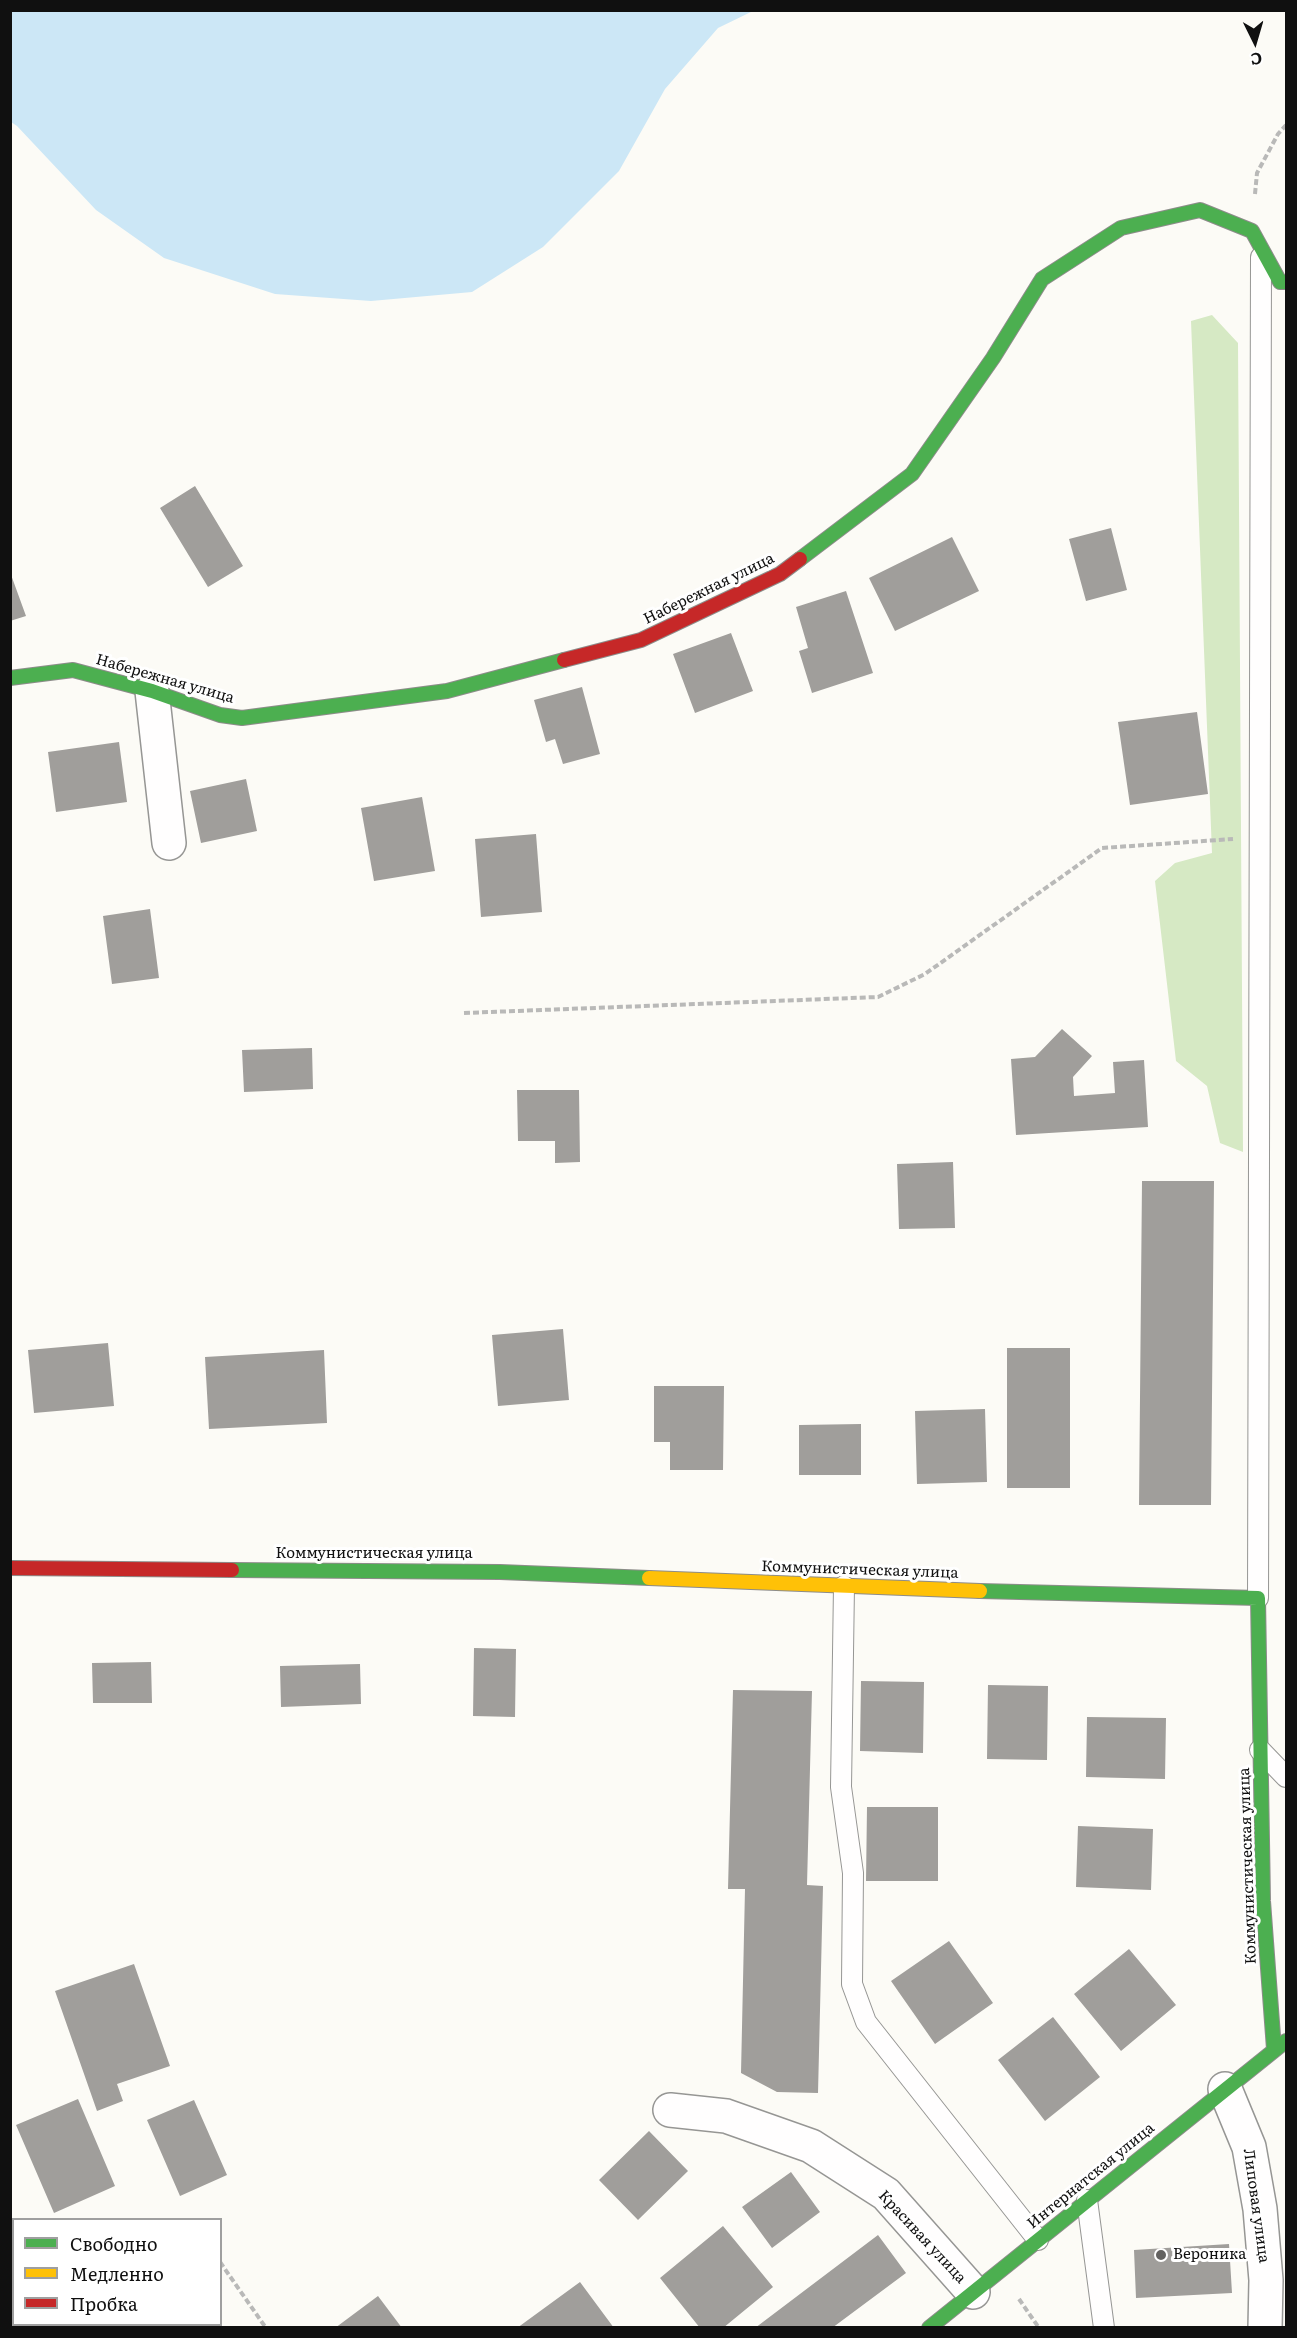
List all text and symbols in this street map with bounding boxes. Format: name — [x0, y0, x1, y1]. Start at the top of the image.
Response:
north arrow — [1225, 12, 1285, 72]
text: С — [1250, 47, 1263, 72]
street label: Набережная улица — [641, 550, 777, 628]
street label: Набережная улица — [94, 651, 236, 707]
street label: Коммунистическая улица — [275, 1545, 473, 1563]
street label: Коммунистическая улица — [761, 1558, 959, 1582]
street label: Коммунистическая улица — [1236, 1767, 1260, 1965]
street label: Интернатская улица — [1024, 2119, 1158, 2233]
street label: Липовая улица — [1239, 2148, 1273, 2264]
street label: Красивая улица — [874, 2187, 970, 2287]
legend — [12, 2218, 222, 2326]
text: Свободно — [70, 2230, 158, 2257]
place label: Вероника — [1173, 2246, 1246, 2264]
marker: Вероника — [1154, 2248, 1168, 2262]
text: Медленно — [70, 2260, 164, 2287]
text: Пробка — [70, 2290, 138, 2317]

